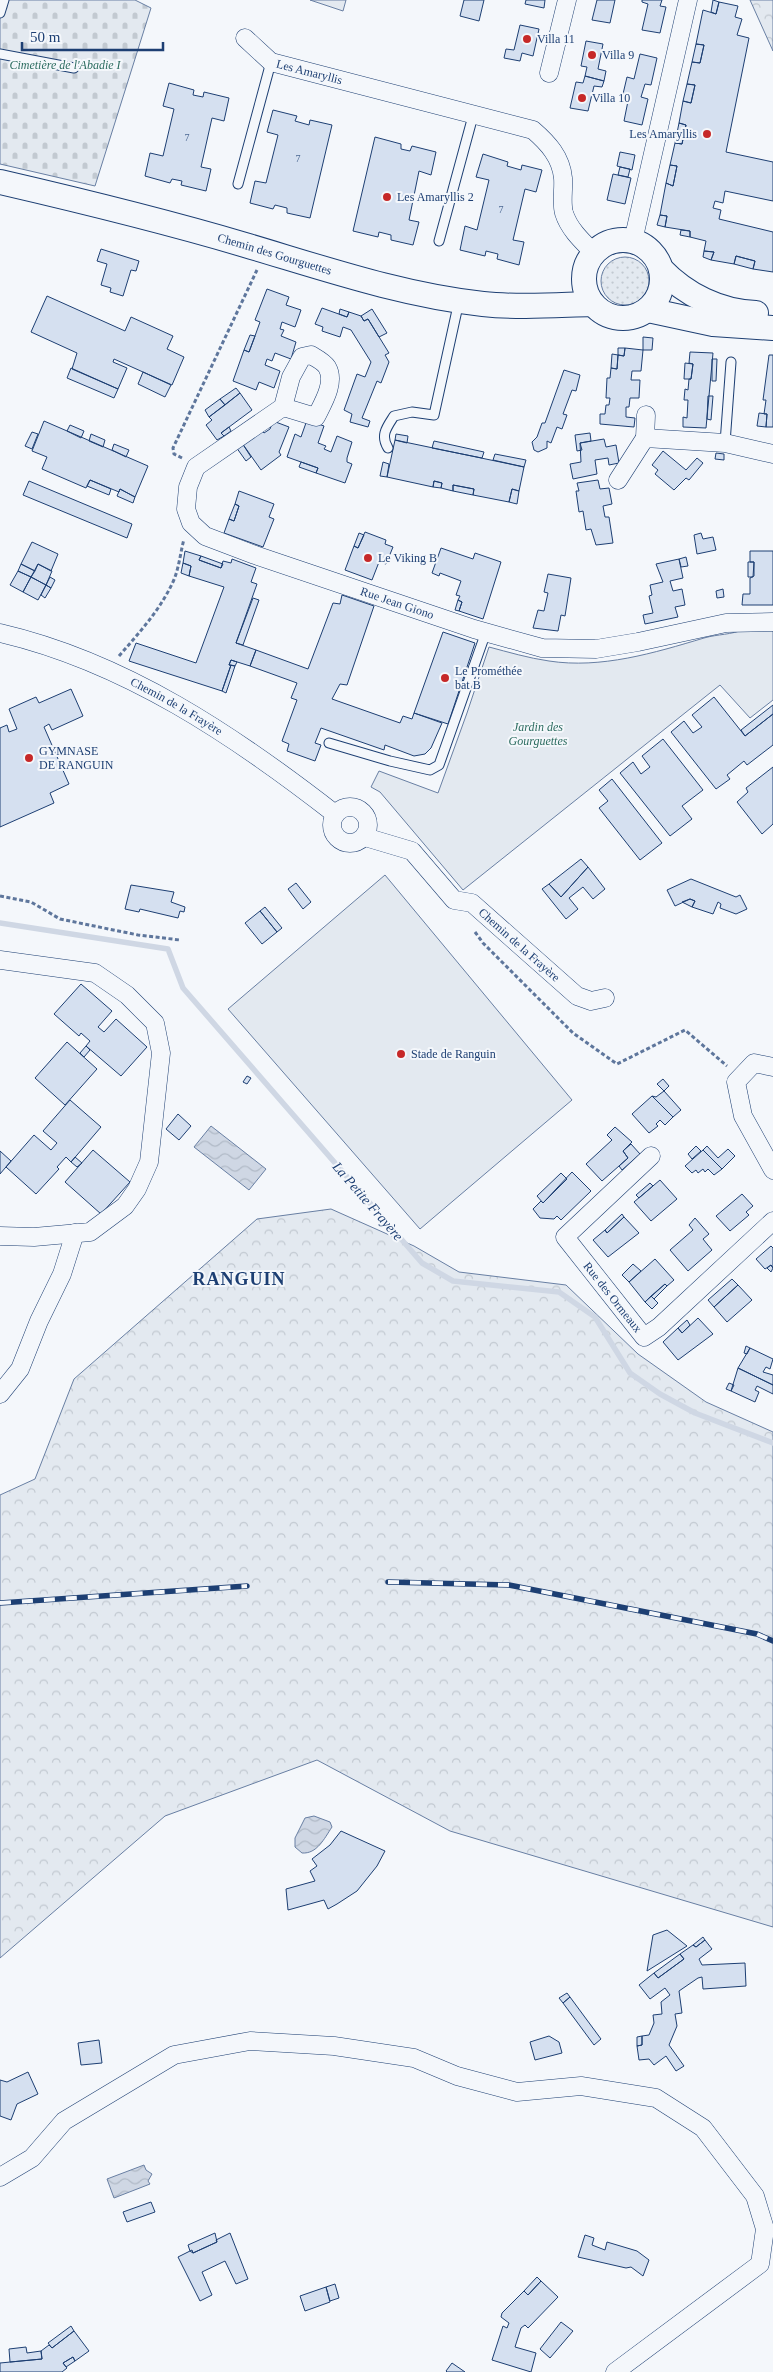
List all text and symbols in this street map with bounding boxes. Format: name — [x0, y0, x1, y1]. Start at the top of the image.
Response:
scale bar — [22, 20, 164, 52]
text: 50 m — [30, 29, 61, 45]
place label: Villa 11 — [537, 32, 575, 46]
marker: Villa 11 — [521, 33, 533, 45]
place label: Villa 9 — [602, 48, 634, 62]
marker: Villa 9 — [586, 49, 598, 61]
street label: Les Amaryllis — [275, 57, 344, 87]
park label: Cimetière de l'Abadie I — [9, 58, 122, 72]
place label: Villa 10 — [592, 91, 630, 105]
marker: Villa 10 — [576, 92, 588, 104]
place label: Les Amaryllis — [629, 127, 697, 141]
marker: Les Amaryllis — [701, 128, 713, 140]
house number: 7 — [185, 132, 190, 143]
house number: 7 — [296, 153, 301, 164]
place label: Les Amaryllis 2 — [397, 190, 474, 204]
marker: Les Amaryllis 2 — [381, 191, 393, 203]
house number: 7 — [499, 204, 504, 215]
street label: Chemin des Gourguettes — [216, 230, 334, 278]
place label: Le Viking B — [378, 551, 437, 565]
marker: Le Viking B — [362, 552, 374, 564]
street label: Rue Jean Giono — [359, 584, 436, 622]
place label: Le Prométhée bat B — [455, 664, 522, 692]
marker: Le Prométhée bat B — [439, 672, 451, 684]
street label: Chemin de la Frayère — [128, 675, 225, 738]
park label: Jardin des Gourguettes — [509, 720, 568, 748]
place label: GYMNASE DE RANGUIN — [39, 744, 114, 772]
marker: GYMNASE DE RANGUIN — [23, 752, 35, 764]
street label: Chemin de la Frayère — [476, 905, 563, 985]
place label: Stade de Ranguin — [411, 1047, 496, 1061]
marker: Stade de Ranguin — [395, 1048, 407, 1060]
water label: La Petite Frayère — [329, 1158, 406, 1244]
street label: Rue des Ormeaux — [580, 1259, 645, 1335]
district label: RANGUIN — [192, 1269, 286, 1289]

